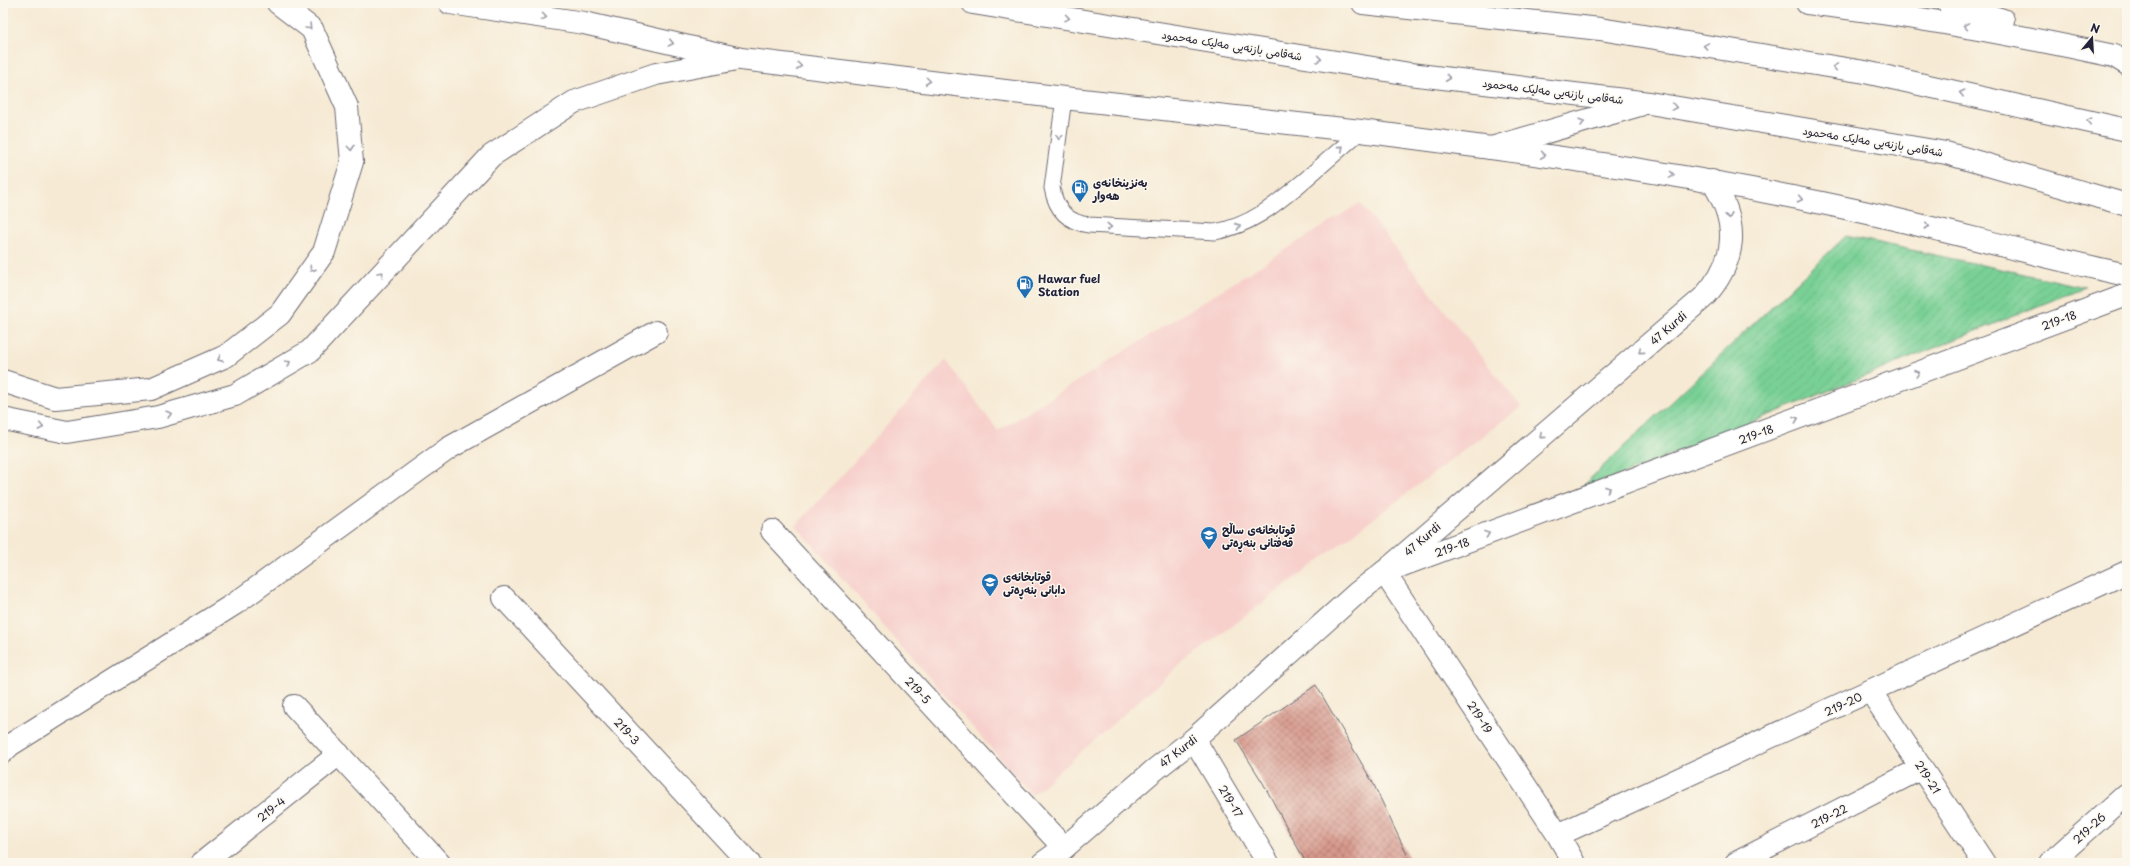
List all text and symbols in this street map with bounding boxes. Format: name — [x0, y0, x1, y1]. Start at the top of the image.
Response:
one-way arrow — [541, 12, 547, 21]
one-way arrow — [1064, 13, 1070, 22]
north arrow — [2072, 18, 2112, 58]
text: N — [2088, 19, 2102, 38]
one-way arrow — [304, 22, 311, 30]
one-way arrow — [1963, 22, 1969, 31]
street label: شەقامی بازنەیی مەلیک مەحمود — [1161, 26, 1303, 64]
one-way arrow — [668, 38, 674, 46]
one-way arrow — [1703, 42, 1710, 51]
one-way arrow — [1316, 54, 1323, 63]
one-way arrow — [796, 61, 802, 70]
one-way arrow — [1832, 63, 1838, 72]
one-way arrow — [1445, 73, 1451, 82]
street label: شەقامی بازنەیی مەلیک مەحمود — [1482, 74, 1624, 108]
one-way arrow — [925, 77, 931, 86]
one-way arrow — [1959, 90, 1965, 98]
one-way arrow — [1671, 102, 1677, 111]
one-way arrow — [1578, 118, 1585, 127]
one-way arrow — [2086, 118, 2092, 126]
street label: شەقامی بازنەیی مەلیک مەحمود — [1802, 122, 1944, 160]
one-way arrow — [1055, 133, 1064, 140]
one-way arrow — [346, 145, 355, 151]
one-way arrow — [1336, 145, 1344, 152]
one-way arrow — [1540, 150, 1546, 159]
one-way arrow — [1669, 170, 1675, 179]
place label: بەنزینخانەی ھەوار — [1092, 174, 1147, 204]
fuel station icon: بەنزینخانەی ھەوار — [1070, 178, 1090, 203]
one-way arrow — [1796, 194, 1803, 202]
one-way arrow — [1724, 213, 1732, 220]
one-way arrow — [1106, 222, 1112, 231]
one-way arrow — [1923, 222, 1930, 230]
one-way arrow — [1235, 223, 1242, 231]
one-way arrow — [310, 265, 317, 272]
place label: Hawar fuel Station — [1038, 270, 1100, 300]
one-way arrow — [377, 271, 384, 279]
fuel station icon: Hawar fuel Station — [1015, 274, 1035, 299]
street label: 219-18 — [2039, 306, 2079, 334]
street label: 47 Kurdi — [1646, 307, 1690, 349]
one-way arrow — [1638, 347, 1645, 354]
one-way arrow — [216, 354, 224, 362]
one-way arrow — [284, 361, 291, 368]
one-way arrow — [1914, 370, 1921, 378]
one-way arrow — [165, 410, 172, 419]
one-way arrow — [1792, 415, 1799, 423]
street label: 219-18 — [1736, 420, 1776, 448]
one-way arrow — [38, 422, 44, 430]
one-way arrow — [1540, 432, 1547, 439]
one-way arrow — [1605, 485, 1612, 493]
street label: 47 Kurdi — [1400, 518, 1444, 560]
place label: قوتابخانەی ساڵح قەفتانی بنەڕەتی — [1222, 521, 1295, 553]
school or university icon: قوتابخانەی ساڵح قەفتانی بنەڕەتی — [1199, 525, 1219, 550]
one-way arrow — [1483, 531, 1490, 539]
street label: 219-18 — [1432, 533, 1472, 561]
place label: قوتابخانەی دابانی بنەڕەتی — [1003, 568, 1066, 600]
school or university icon: قوتابخانەی دابانی بنەڕەتی — [980, 572, 1000, 597]
street label: 219-5 — [901, 673, 935, 707]
street label: 219-20 — [1821, 688, 1865, 720]
street label: 219-19 — [1463, 697, 1497, 737]
street label: 219-3 — [610, 714, 644, 748]
street label: 47 Kurdi — [1155, 731, 1201, 771]
street label: 219-21 — [1911, 757, 1945, 797]
street label: 219-17 — [1215, 782, 1247, 821]
street label: 219-4 — [253, 792, 289, 826]
street label: 219-22 — [1808, 800, 1850, 832]
street label: 219-26 — [2069, 809, 2109, 847]

